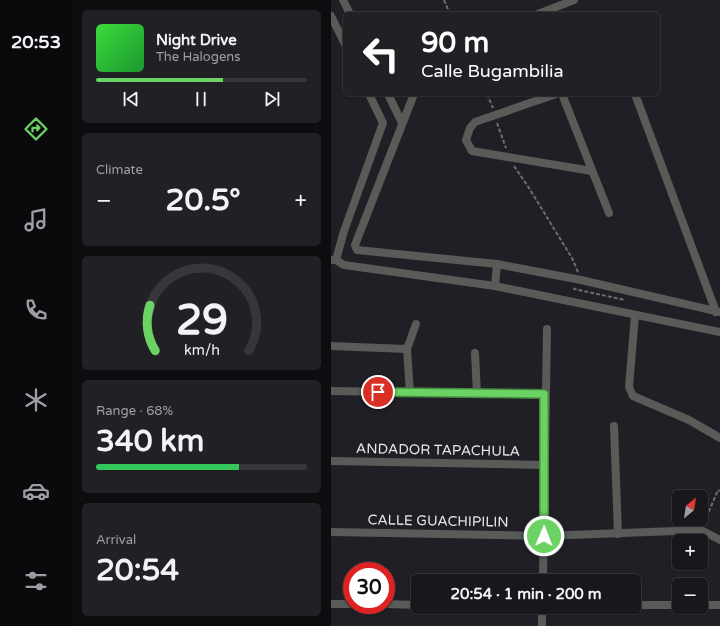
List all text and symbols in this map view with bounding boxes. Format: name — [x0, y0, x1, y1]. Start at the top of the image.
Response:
text: 90 m — [421, 26, 489, 60]
icon: left — [355, 28, 407, 80]
text: 20:53 — [11, 31, 61, 53]
text: Night Drive — [156, 31, 237, 49]
text: The Halogens — [156, 49, 240, 65]
text: Calle Bugambilia — [421, 60, 564, 82]
icon: previous — [120, 88, 142, 110]
icon: pause — [190, 88, 212, 110]
icon: next — [261, 88, 283, 110]
icon: directions — [22, 115, 50, 143]
text: Climate — [96, 162, 143, 178]
text: 20.5° — [166, 182, 241, 219]
text: − — [96, 188, 112, 214]
text: + — [295, 188, 307, 214]
icon: music — [22, 206, 50, 234]
icon: phone — [22, 296, 50, 324]
text: 29 — [175, 296, 228, 346]
text: km/h — [184, 342, 219, 359]
pin — [361, 375, 395, 409]
icon: arrive — [367, 381, 389, 403]
icon: climate — [22, 386, 50, 414]
text: Range · 68% — [96, 403, 173, 419]
text: 340 km — [96, 423, 204, 460]
street label: ANDADOR TAPACHULA — [356, 440, 520, 460]
icon: car — [22, 477, 50, 505]
north arrow — [672, 490, 708, 526]
map controls — [672, 490, 708, 614]
street label: CALLE GUACHIPILIN — [367, 511, 509, 531]
position arrow — [523, 515, 565, 557]
text: Arrival — [96, 532, 136, 548]
button: + — [672, 534, 708, 570]
text: 20:54 — [96, 552, 179, 589]
speed limit sign: 30 — [343, 562, 395, 614]
icon: filters — [22, 567, 50, 595]
button: − — [672, 578, 708, 614]
text: 20:54 · 1 min · 200 m — [451, 585, 601, 603]

